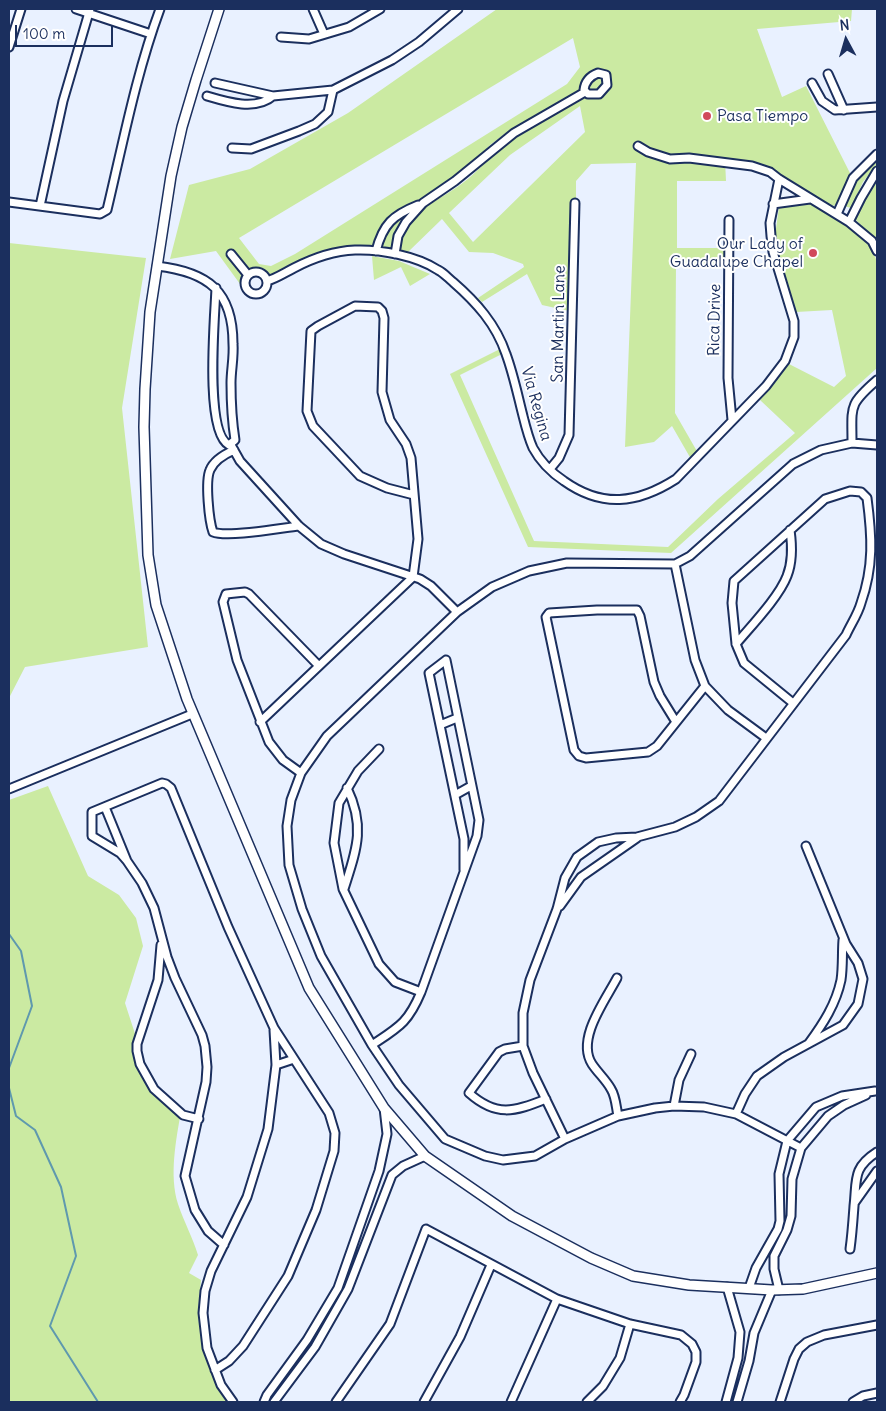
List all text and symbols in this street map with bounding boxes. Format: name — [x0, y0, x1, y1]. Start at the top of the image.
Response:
scale bar — [18, 15, 115, 47]
north arrow — [821, 15, 871, 65]
text: N — [839, 16, 850, 35]
text: 100 m — [23, 24, 65, 43]
place label: Pasa Tiempo — [717, 106, 808, 126]
marker: Pasa Tiempo — [701, 110, 713, 122]
place label: Our Lady of Guadalupe Chapel — [670, 234, 803, 272]
marker: Our Lady of Guadalupe Chapel — [807, 247, 819, 259]
street label: San Martin Lane — [548, 265, 570, 383]
street label: Rica Drive — [705, 284, 725, 356]
street label: Via Regina — [516, 365, 556, 443]

